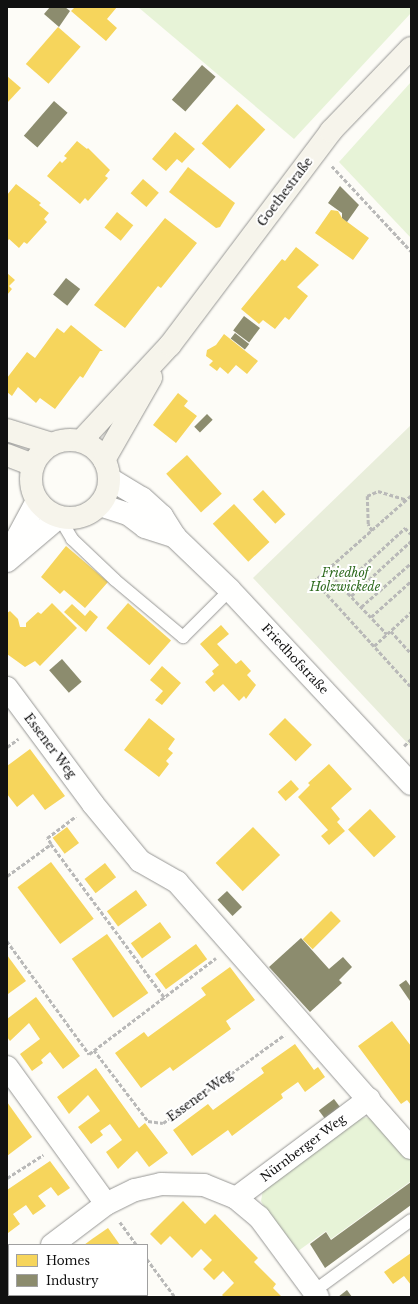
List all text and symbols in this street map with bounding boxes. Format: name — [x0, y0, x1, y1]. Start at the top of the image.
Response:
street label: Goethestraße — [254, 155, 316, 229]
park label: Friedhof Holzwickede — [310, 566, 380, 594]
street label: Friedhofstraße — [259, 621, 331, 697]
street label: Essener Weg — [21, 711, 79, 781]
street label: Essener Weg — [164, 1067, 236, 1125]
street label: Nürnberger Weg — [257, 1111, 349, 1185]
legend — [8, 1244, 148, 1296]
text: Homes — [46, 1253, 90, 1268]
text: Industry — [46, 1273, 99, 1288]

